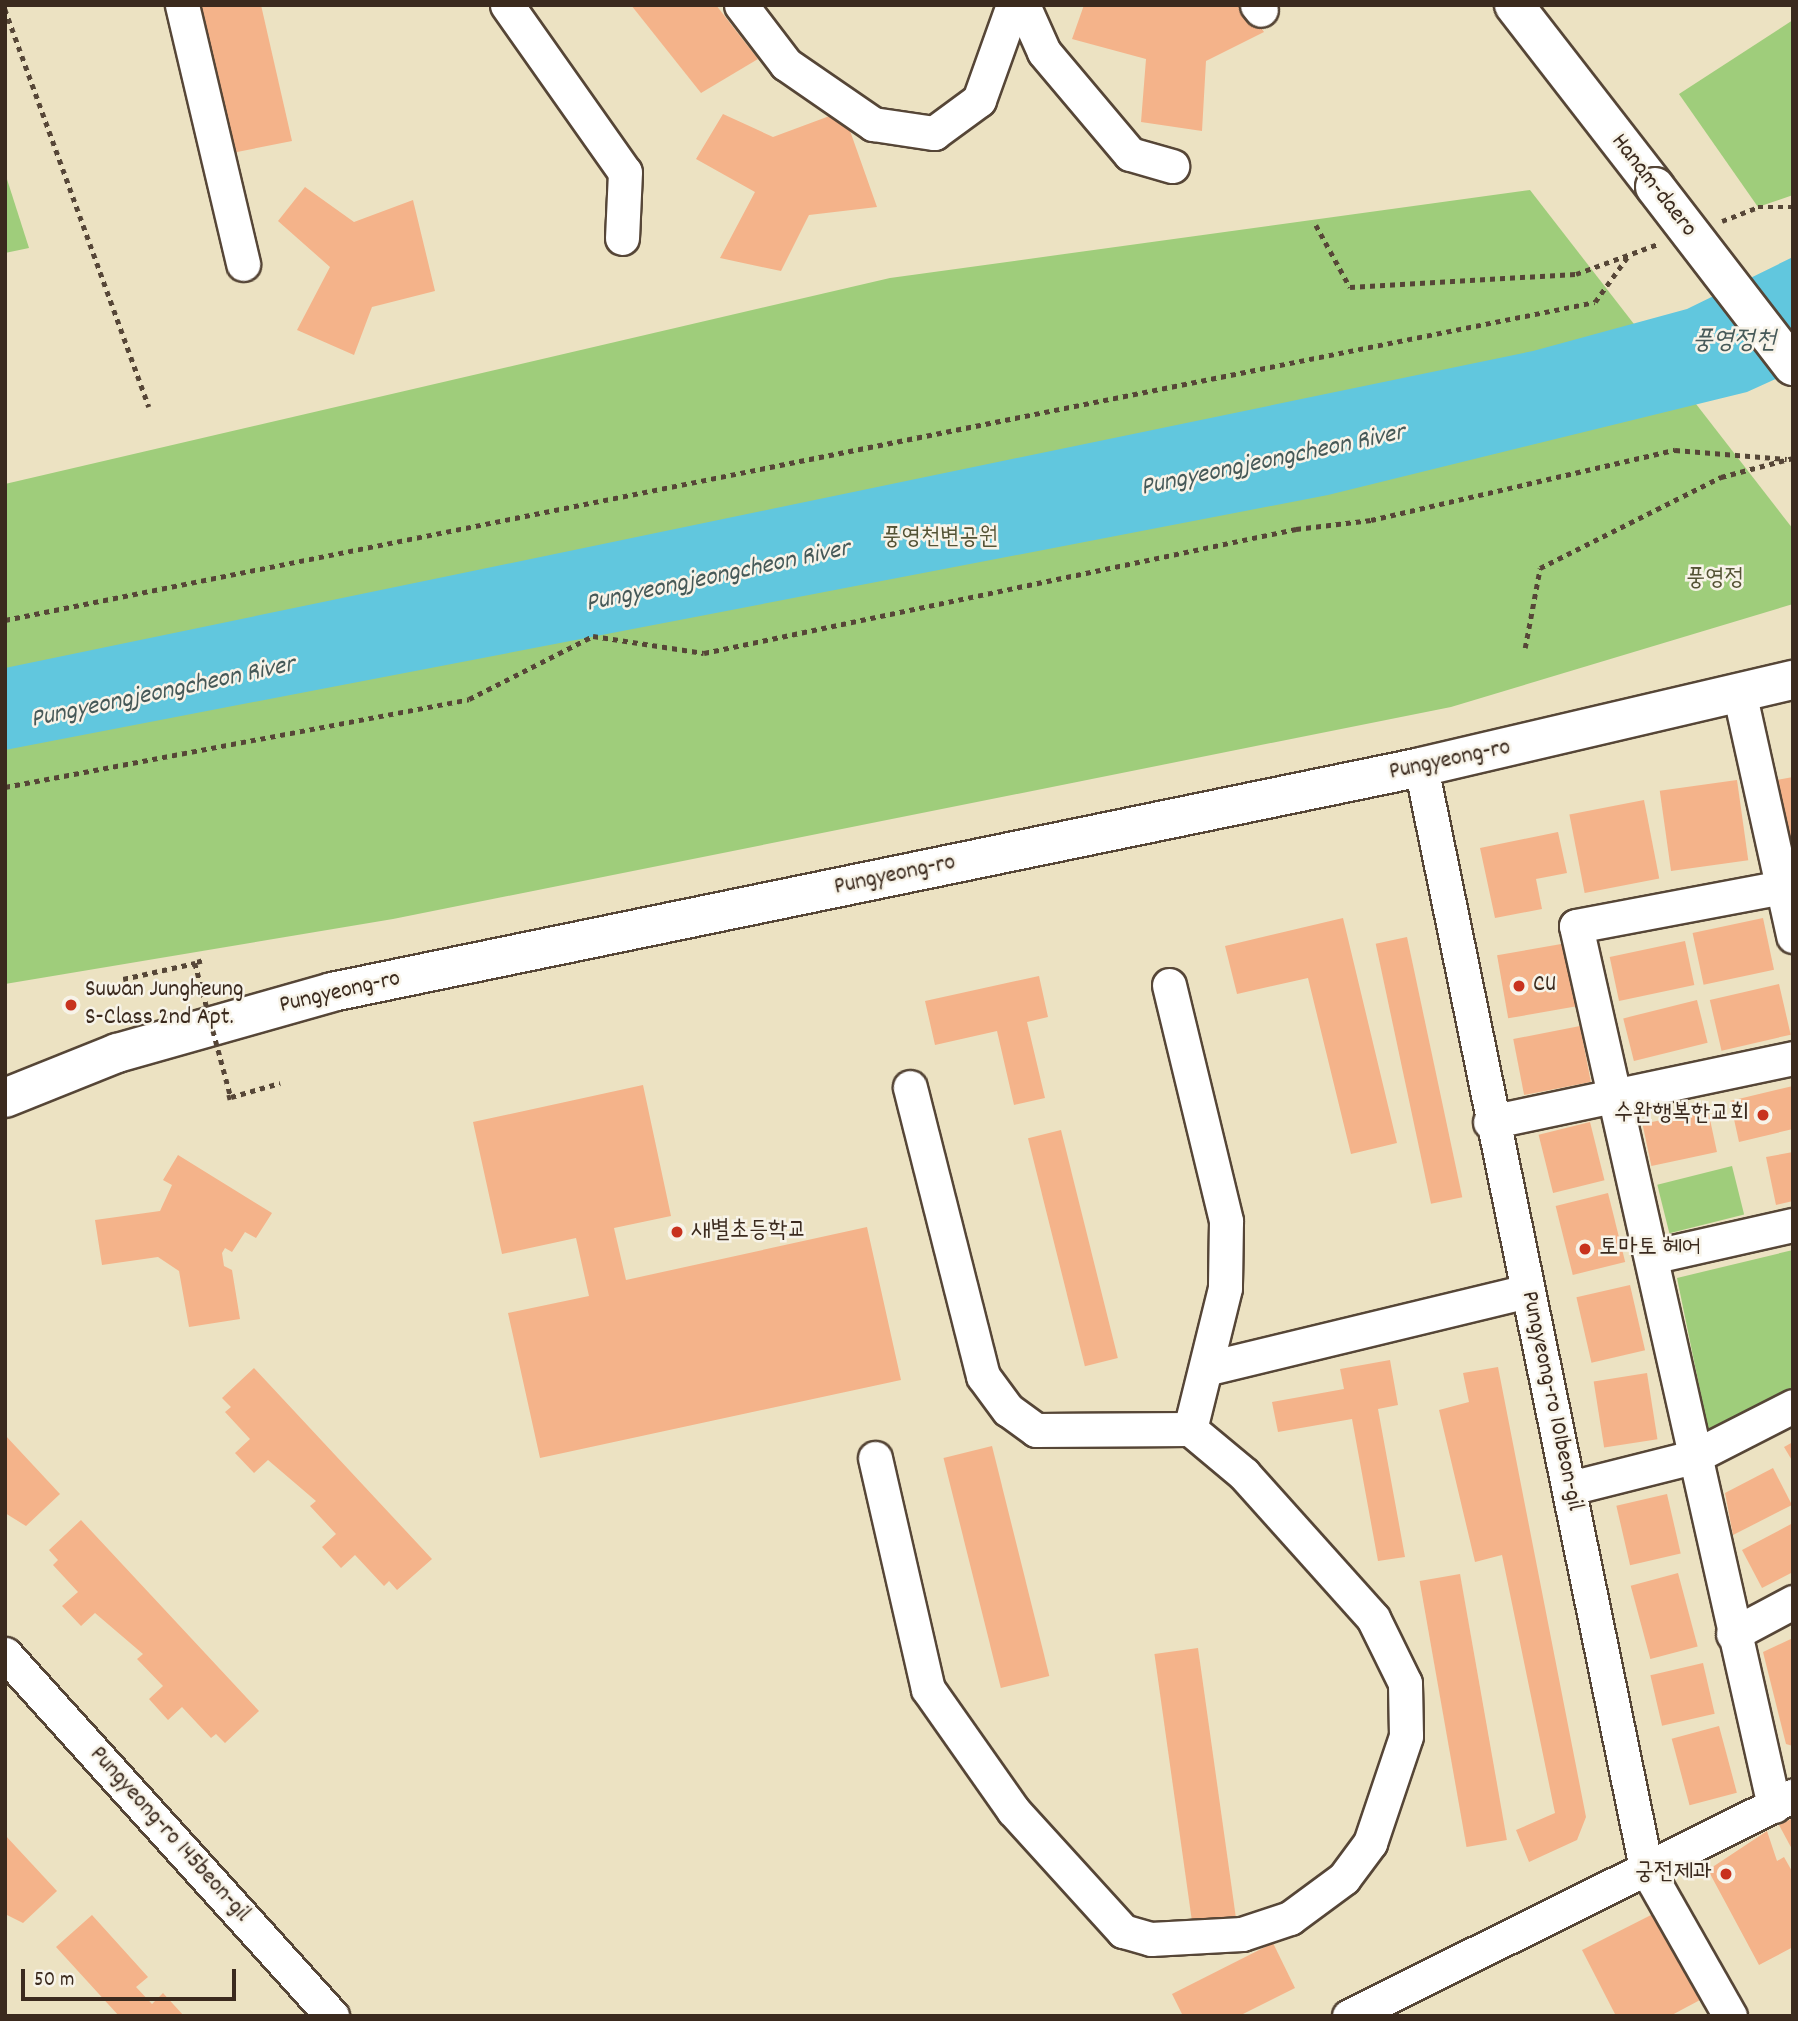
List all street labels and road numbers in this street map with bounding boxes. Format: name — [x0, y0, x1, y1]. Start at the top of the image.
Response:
street label: Hanam-daero — [1604, 129, 1702, 243]
street label: Pungyeong-ro — [1387, 734, 1513, 788]
street label: Pungyeong-ro — [832, 849, 958, 903]
street label: Pungyeong-ro — [277, 965, 403, 1021]
street label: Pungyeong-ro 101beon-gil — [1514, 1289, 1588, 1513]
street label: Pungyeong-ro 145beon-gil — [82, 1741, 256, 1929]

